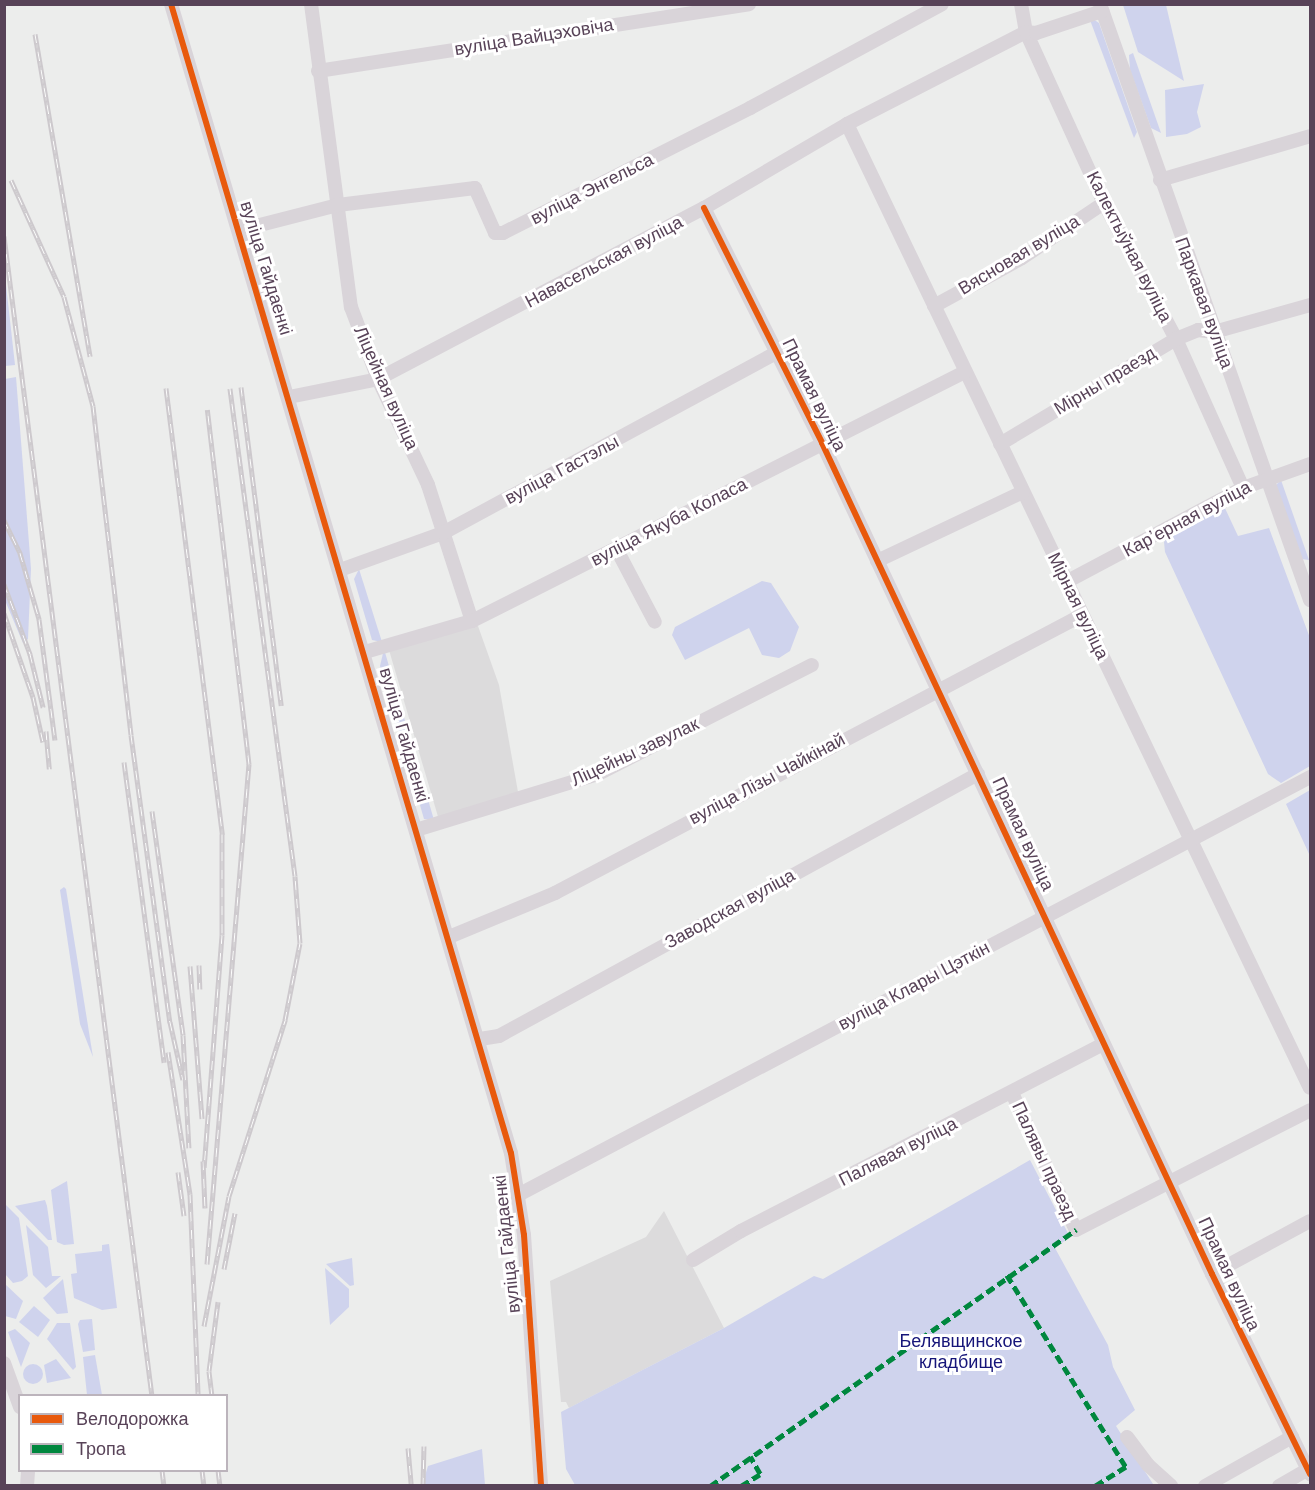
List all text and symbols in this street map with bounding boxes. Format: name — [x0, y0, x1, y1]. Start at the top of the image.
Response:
street label: вуліца Вайцэховіча — [453, 14, 615, 60]
street label: вуліца Энгельса — [527, 149, 657, 229]
street label: Калектыўная вуліца — [1082, 168, 1176, 326]
street label: вуліца Гайдаенкі — [235, 199, 297, 337]
street label: Вясновая вуліца — [955, 210, 1083, 300]
street label: Навасельская вуліца — [522, 211, 686, 313]
street label: Паркавая вуліца — [1170, 234, 1238, 372]
street label: Ліцейная вуліца — [349, 323, 423, 453]
street label: Прамая вуліца — [777, 335, 851, 455]
street label: Мірны праезд — [1050, 342, 1160, 420]
street label: вуліца Гастэлы — [501, 431, 623, 509]
street label: вуліца Якуба Коласа — [587, 473, 751, 571]
street label: Карʼерная вуліца — [1119, 476, 1255, 562]
street label: Мірная вуліца — [1043, 549, 1113, 663]
street label: вуліца Гайдаенкі — [374, 665, 434, 805]
street label: Ліцейны завулак — [568, 713, 702, 791]
street label: вуліца Лізы Чайкінай — [685, 729, 849, 829]
street label: Прамая вуліца — [987, 774, 1059, 894]
street label: Заводская вуліца — [661, 864, 799, 954]
street label: вуліца Клары Цэткін — [834, 937, 994, 1035]
street label: Палявы праезд — [1007, 1098, 1081, 1224]
street label: Палявая вуліца — [835, 1113, 961, 1191]
street label: вуліца Гайдаенкі — [489, 1174, 525, 1314]
street label: Прамая вуліца — [1193, 1214, 1265, 1334]
park label: Белявщинское кладбище — [900, 1331, 1022, 1374]
legend — [18, 1394, 228, 1472]
text: Велодорожка — [76, 1409, 188, 1429]
text: Тропа — [76, 1439, 126, 1459]

